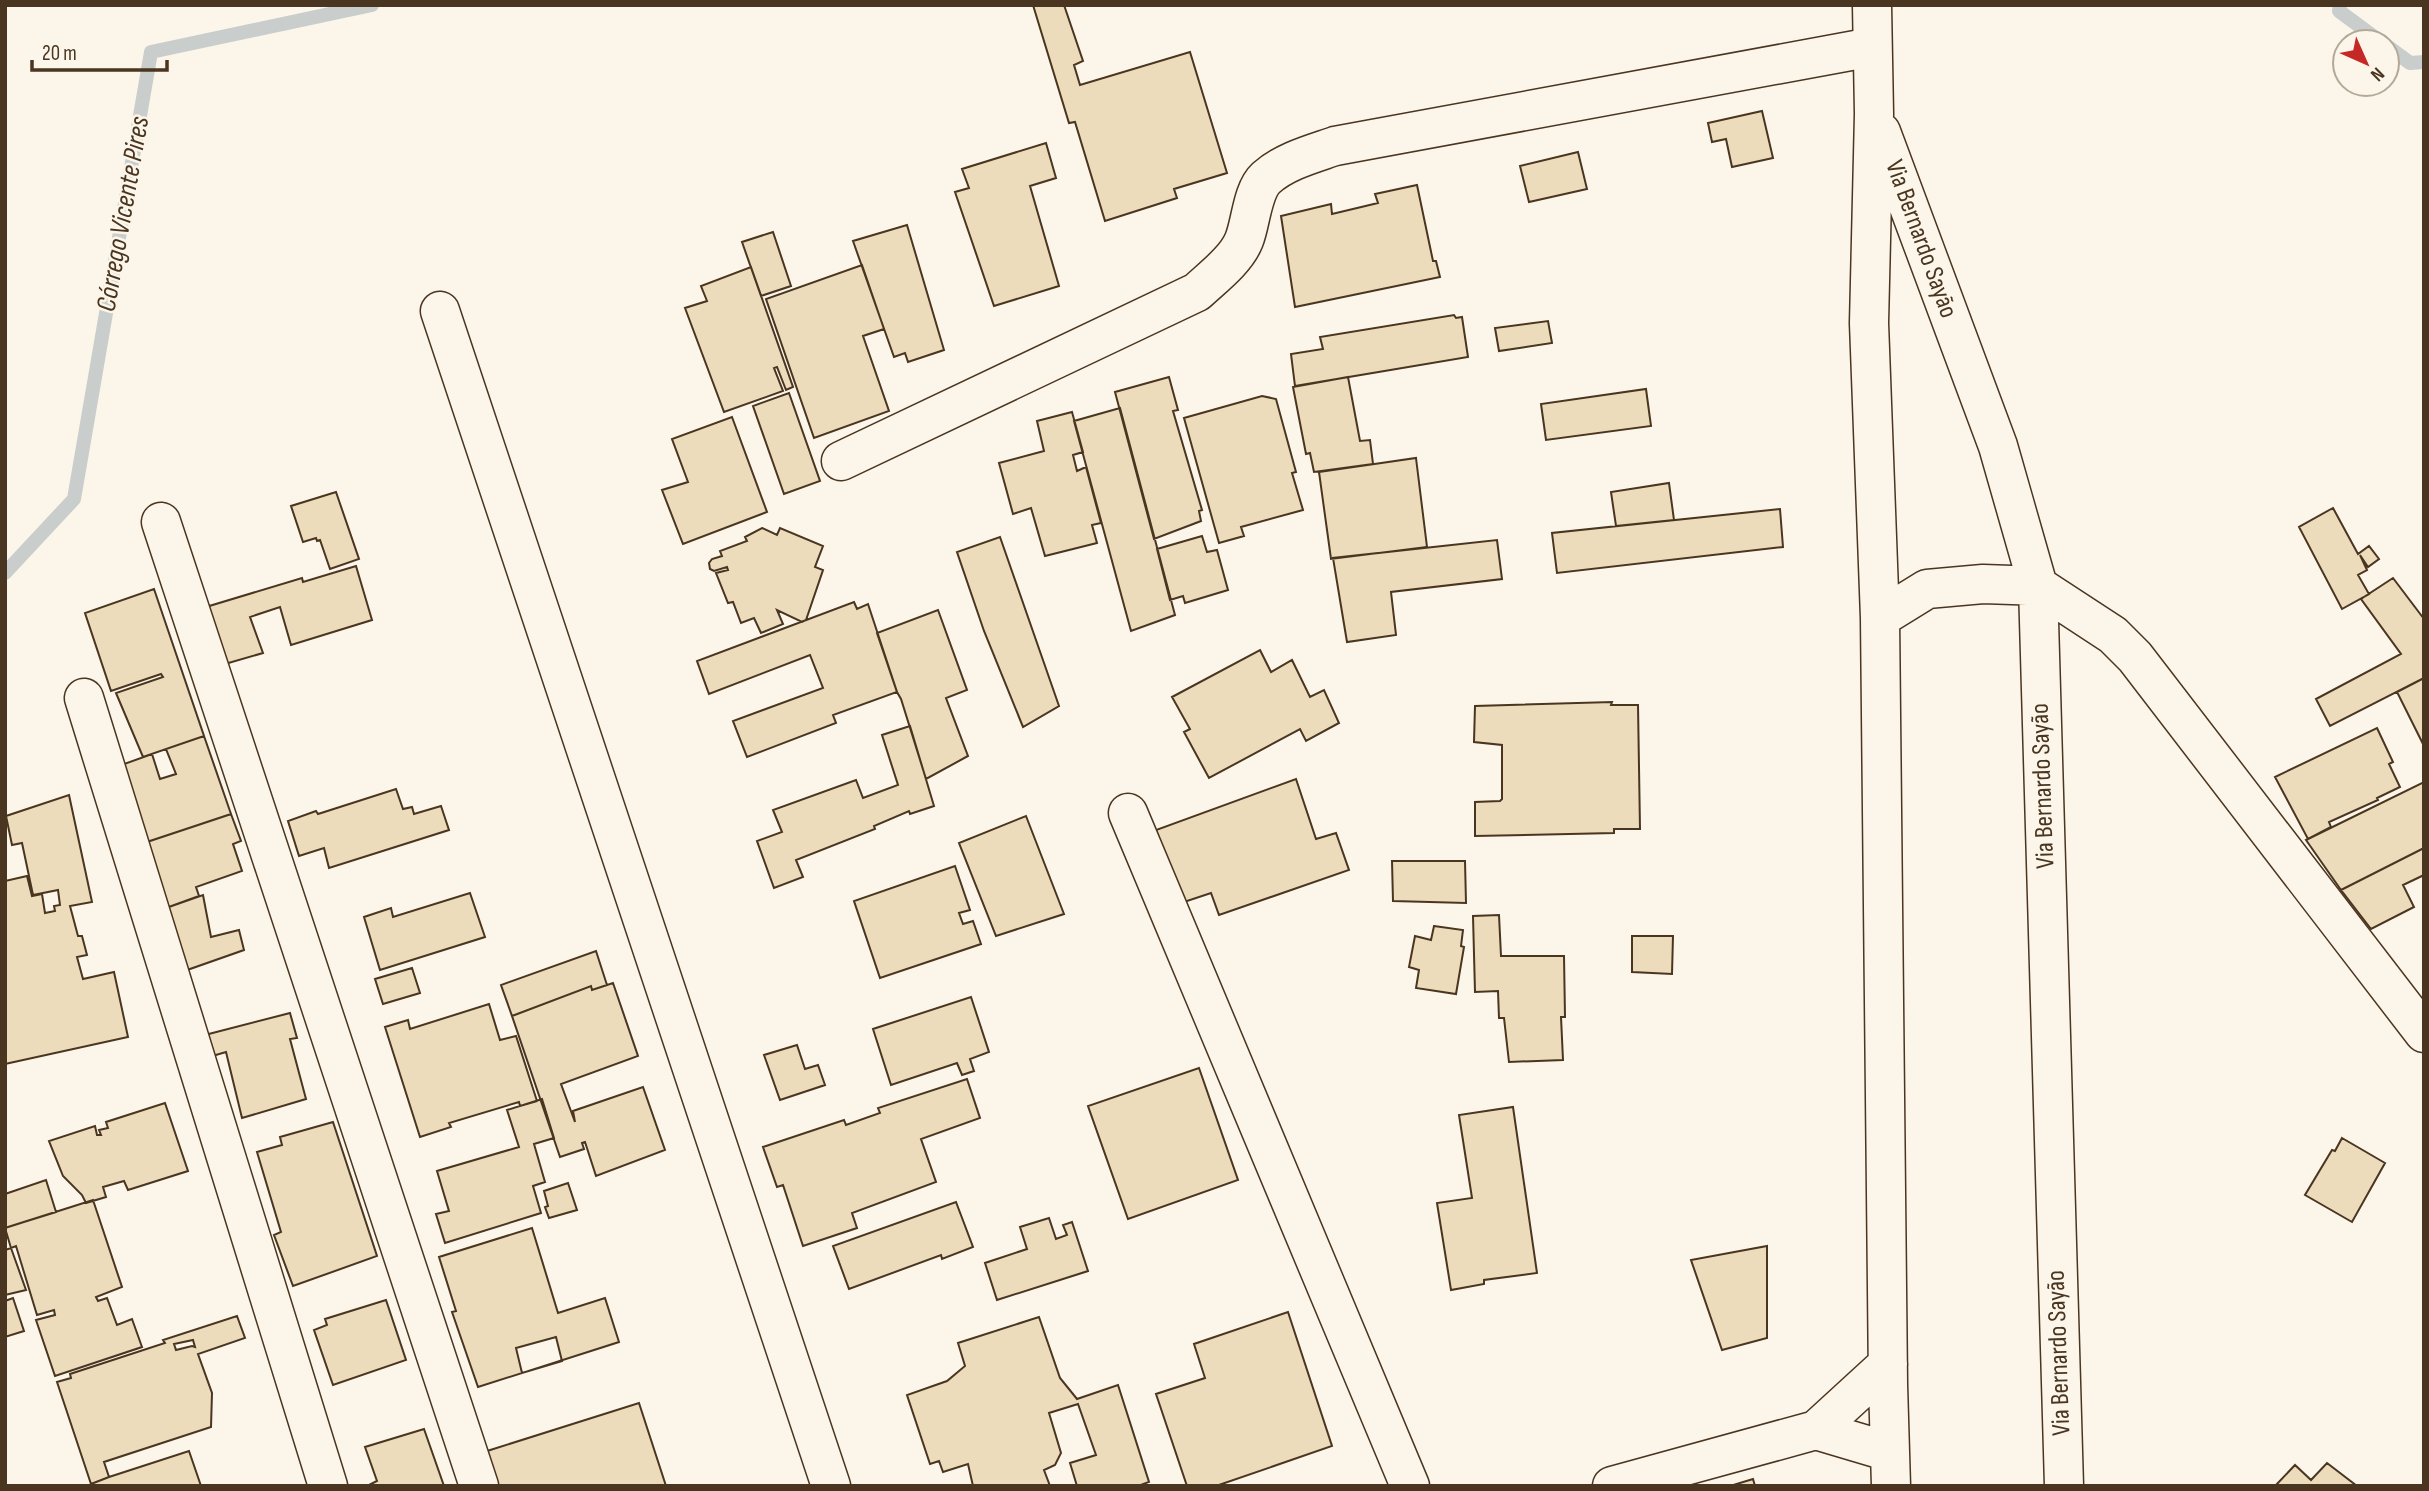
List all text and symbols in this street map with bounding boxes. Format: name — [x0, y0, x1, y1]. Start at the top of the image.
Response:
scale bar — [32, 28, 166, 72]
north arrow — [2331, 28, 2401, 98]
text: 20 m — [42, 41, 77, 66]
text: N — [2365, 62, 2389, 86]
water label: Córrego Vicente Pires — [90, 114, 156, 314]
street label: Via Bernardo Sayão — [1878, 156, 1964, 322]
street label: Via Bernardo Sayão — [2025, 703, 2061, 869]
street label: Via Bernardo Sayão — [2041, 1270, 2077, 1436]

